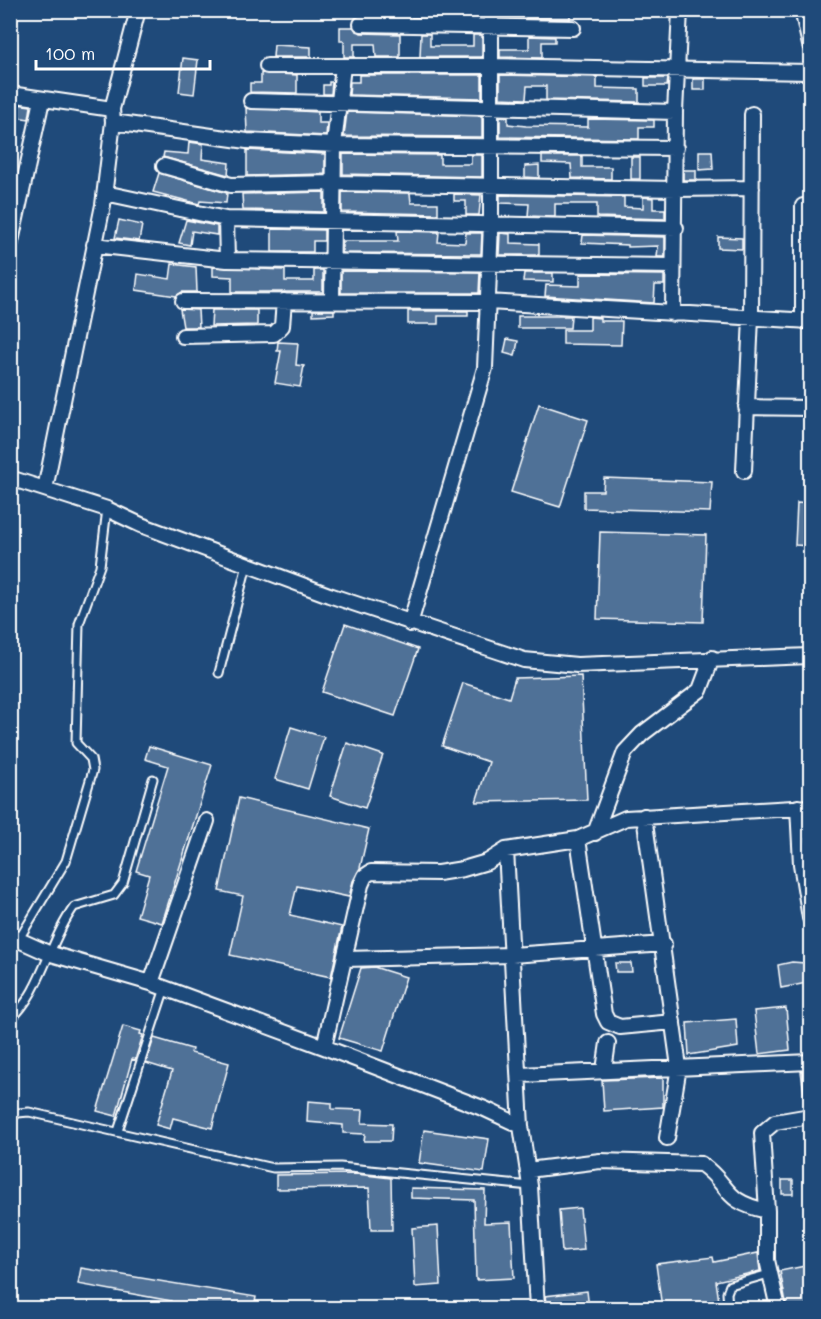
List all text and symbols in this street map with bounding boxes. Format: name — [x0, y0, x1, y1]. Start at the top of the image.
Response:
scale bar — [36, 33, 210, 71]
text: 100 m — [45, 41, 95, 65]

